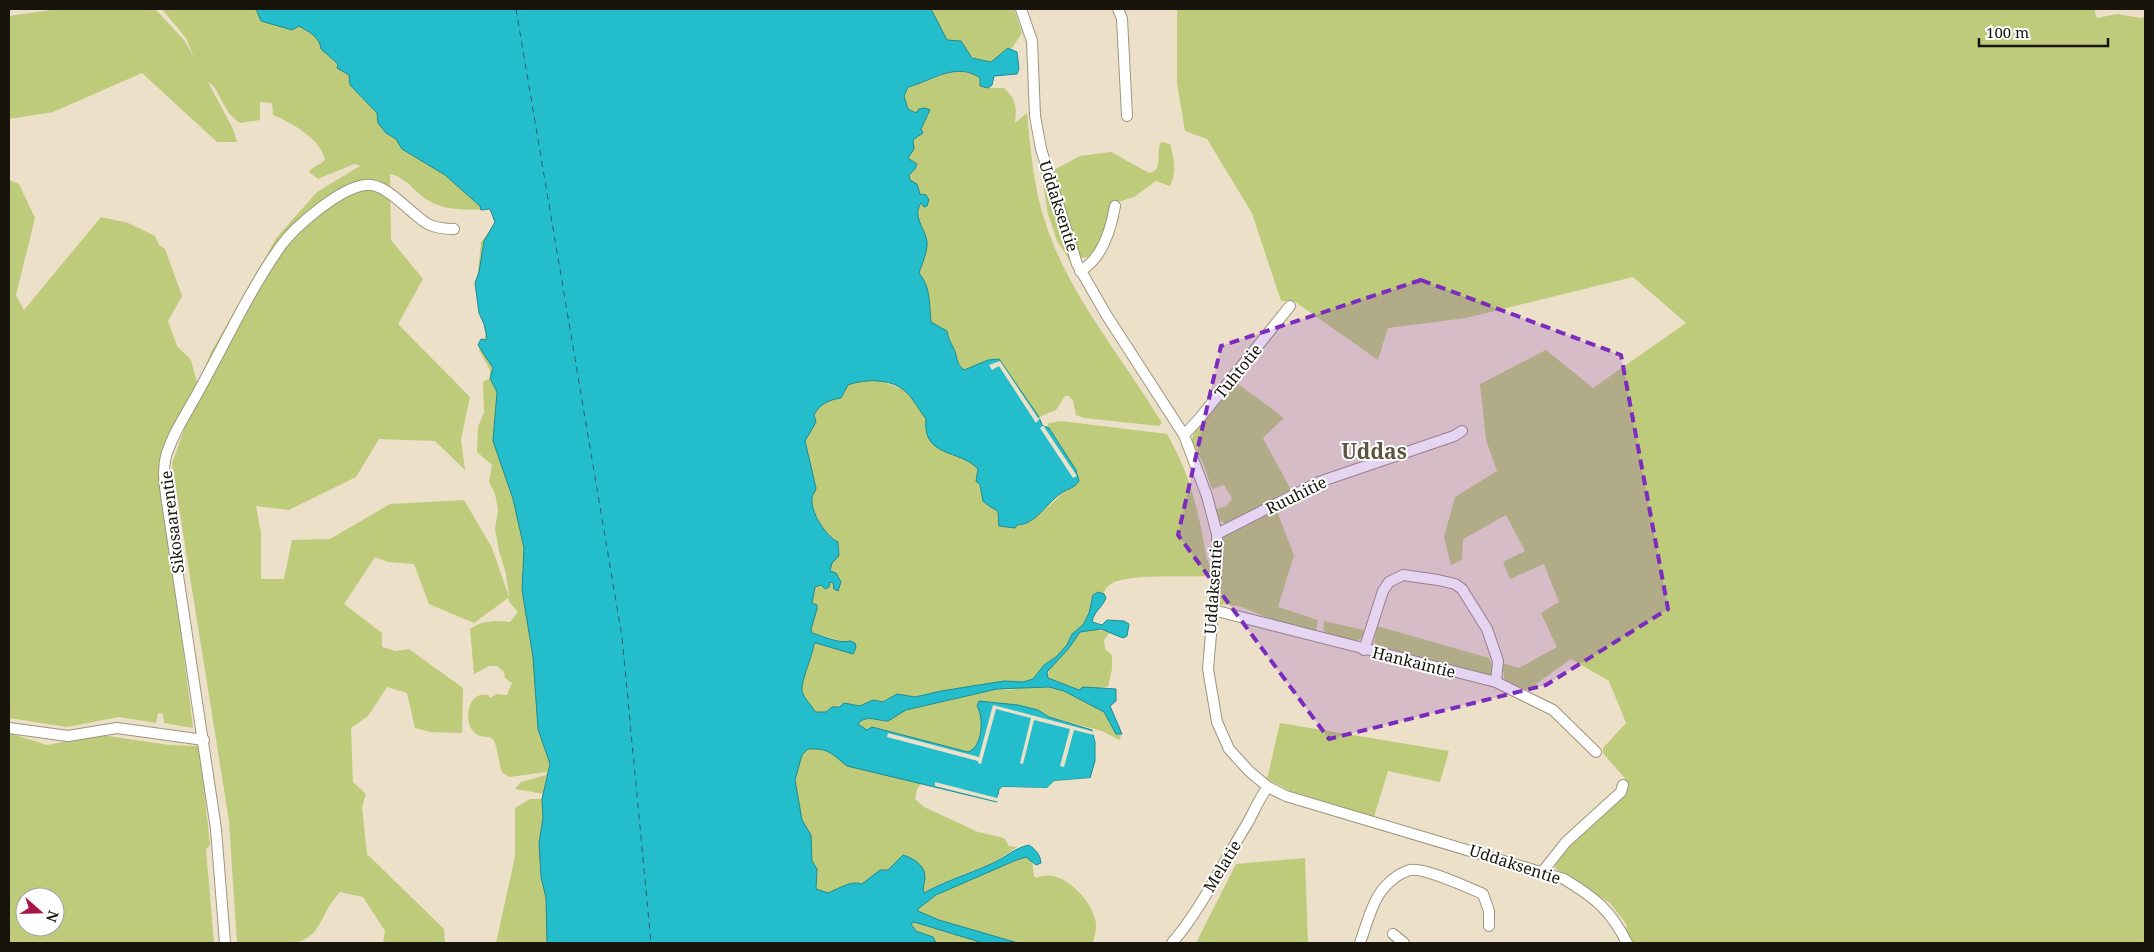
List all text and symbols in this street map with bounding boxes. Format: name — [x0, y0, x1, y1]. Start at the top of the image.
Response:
scale bar — [1979, 15, 2108, 47]
text: 100 m — [1986, 22, 2029, 42]
street label: Uddaksentie — [1034, 157, 1084, 255]
street label: Tuhtotie — [1209, 339, 1267, 403]
district label: Uddas — [1341, 437, 1407, 465]
street label: Sikosaarentie — [155, 470, 189, 574]
street label: Ruuhitie — [1262, 471, 1330, 519]
street label: Uddaksentie — [1199, 539, 1227, 635]
street label: Hankaintie — [1370, 641, 1458, 683]
street label: Melatie — [1198, 836, 1246, 896]
street label: Uddaksentie — [1466, 839, 1564, 889]
north arrow — [15, 887, 65, 937]
text: N — [42, 908, 64, 925]

